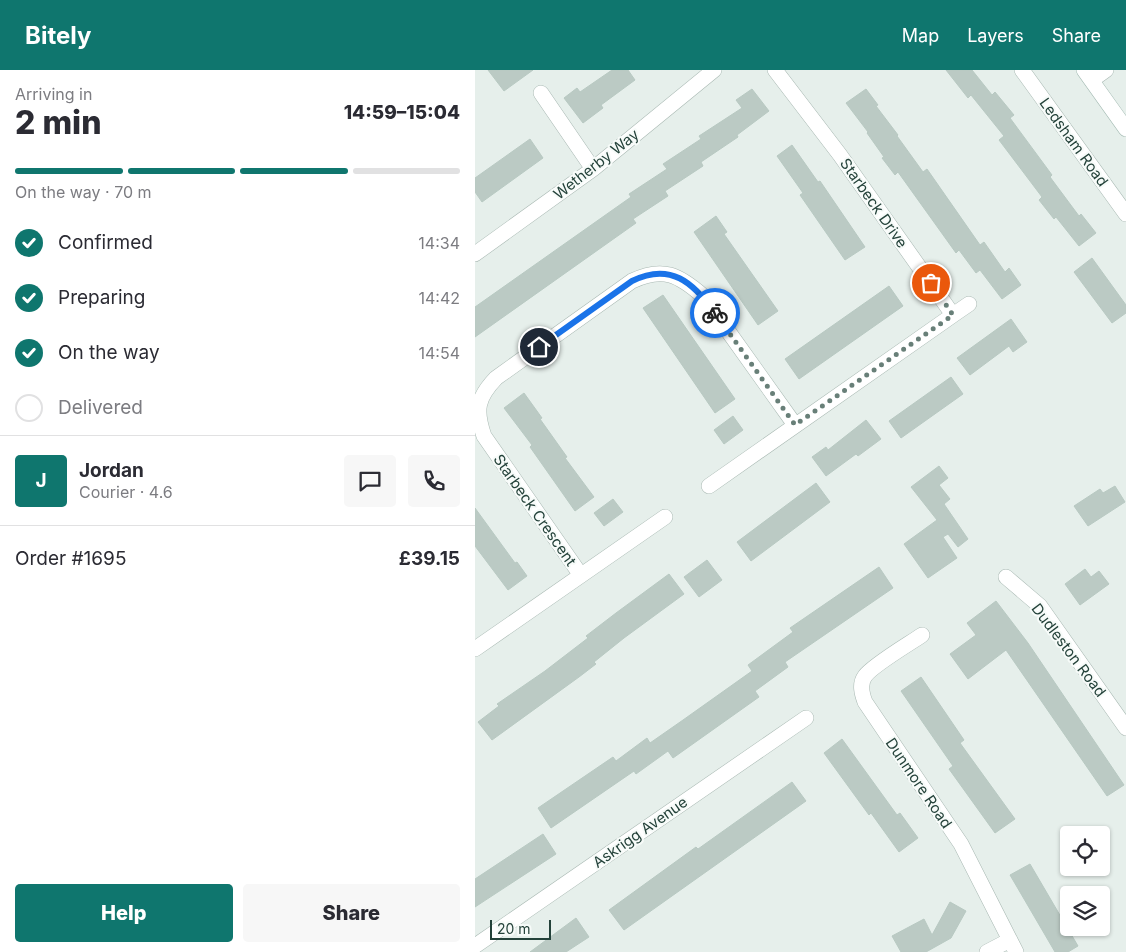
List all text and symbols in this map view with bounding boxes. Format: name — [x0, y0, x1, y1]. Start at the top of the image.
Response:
text: Bitely — [25, 21, 91, 50]
text: Map — [902, 25, 939, 46]
text: Layers — [967, 25, 1024, 46]
text: Share — [1052, 25, 1101, 46]
text: Arriving in — [15, 84, 92, 104]
street label: Ledsham Road — [1035, 94, 1113, 190]
text: 14:59–15:04 — [344, 101, 460, 124]
text: 2 min — [15, 103, 101, 142]
street label: Wetherby Way — [549, 124, 643, 203]
street label: Starbeck Drive — [836, 155, 912, 251]
text: On the way · 70 m — [15, 182, 152, 202]
icon: check — [15, 229, 43, 257]
text: Confirmed — [58, 231, 153, 254]
text: 14:34 — [418, 233, 460, 253]
pin — [910, 262, 952, 304]
icon: bag — [917, 269, 945, 297]
icon: check — [15, 284, 43, 312]
text: Preparing — [58, 286, 145, 309]
text: 14:42 — [418, 288, 460, 308]
courier — [690, 288, 740, 338]
icon: bike — [701, 299, 729, 327]
pin — [518, 326, 560, 368]
icon: home — [525, 333, 553, 361]
icon: check — [15, 339, 43, 367]
text: On the way — [58, 341, 160, 364]
text: 14:54 — [418, 343, 460, 363]
text: Delivered — [58, 396, 143, 419]
street label: Starbeck Crescent — [489, 450, 581, 570]
button: chat — [344, 455, 396, 507]
button: phone — [408, 455, 460, 507]
text: Jordan — [79, 459, 144, 482]
text: J — [35, 469, 47, 492]
text: Courier · 4.6 — [79, 482, 173, 502]
text: Order #1695 — [15, 547, 126, 570]
text: £39.15 — [399, 547, 460, 570]
street label: Dudleston Road — [1028, 599, 1110, 701]
street label: Dunmore Road — [882, 734, 956, 832]
street label: Askrigg Avenue — [589, 792, 691, 872]
map controls — [1060, 826, 1110, 936]
button: locate — [1060, 826, 1110, 876]
button: Help — [15, 884, 233, 942]
button: Share — [243, 884, 460, 942]
button: layers — [1060, 886, 1110, 936]
scale bar — [490, 917, 551, 940]
text: 20 m — [497, 920, 531, 937]

